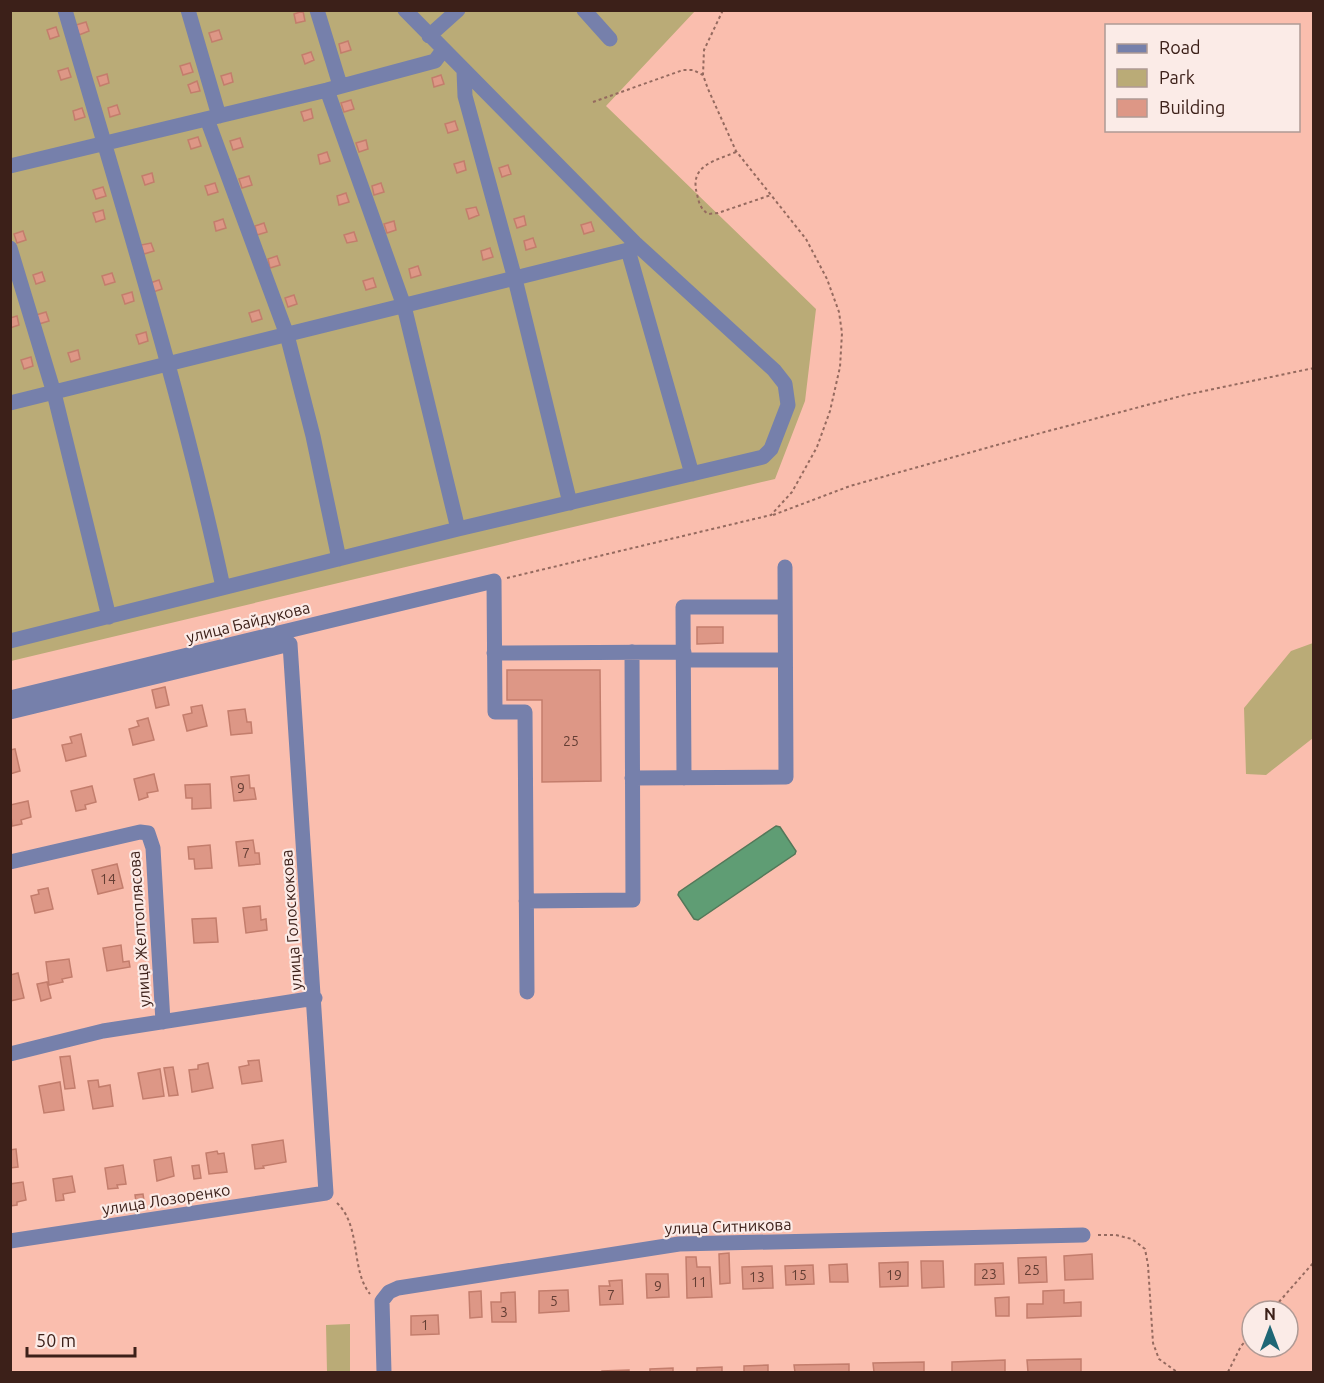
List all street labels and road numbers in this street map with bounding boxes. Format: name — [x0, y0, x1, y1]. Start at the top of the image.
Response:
street label: улица Байдукова — [184, 598, 312, 646]
street label: улица Голоскокова — [277, 849, 305, 991]
street label: улица Желтоплясова — [125, 850, 153, 1008]
street label: улица Лозоренко — [101, 1180, 231, 1218]
street label: улица Ситникова — [664, 1215, 792, 1237]

